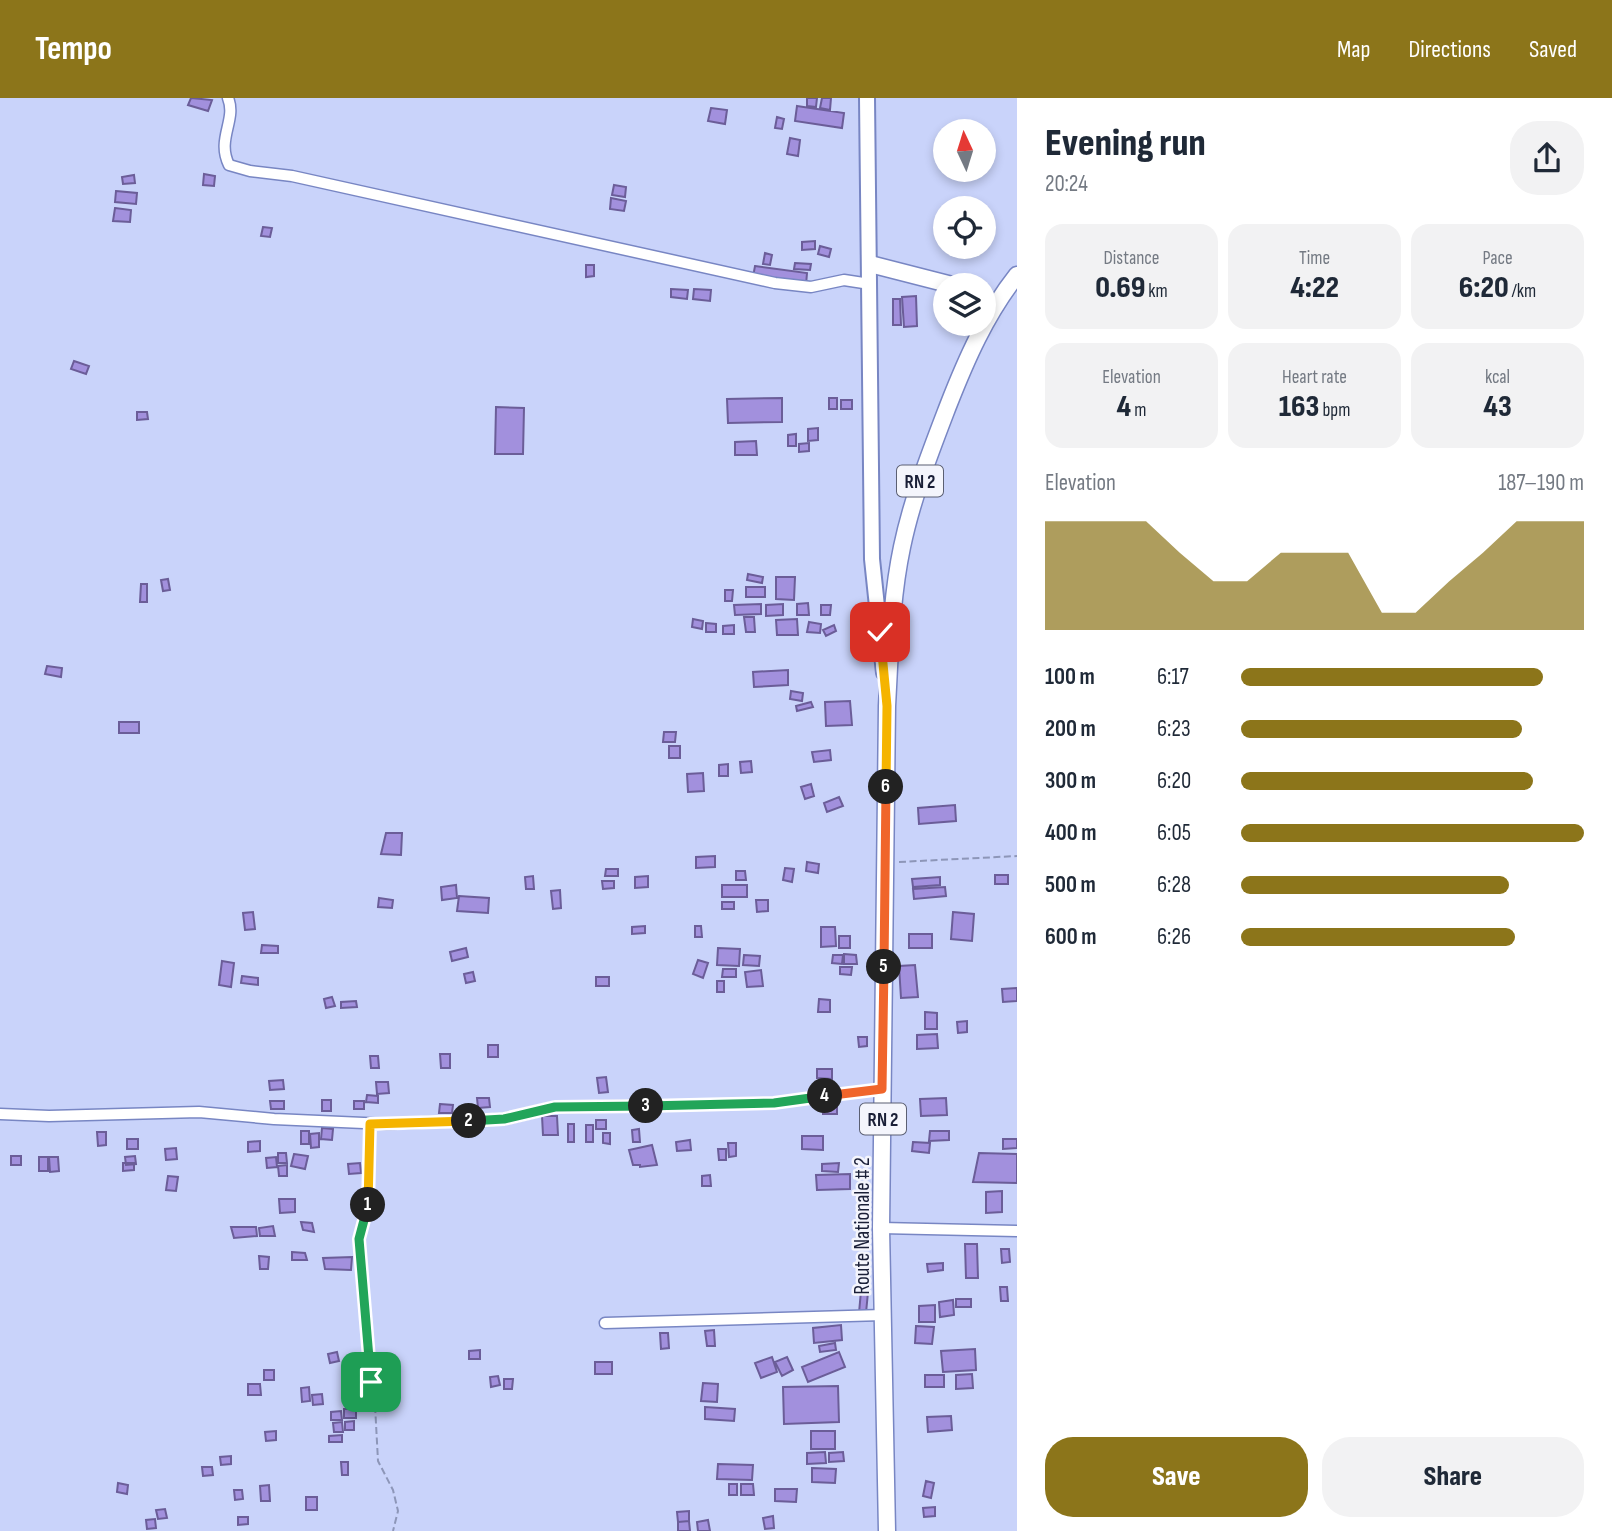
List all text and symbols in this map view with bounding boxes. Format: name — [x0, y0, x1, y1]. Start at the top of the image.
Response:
text: Tempo — [35, 29, 112, 69]
text: Map — [1337, 35, 1370, 64]
text: Directions — [1408, 35, 1491, 64]
text: Saved — [1529, 35, 1577, 64]
north arrow — [933, 119, 996, 182]
map controls — [933, 119, 996, 336]
text: Evening run — [1045, 121, 1206, 166]
button: share — [1510, 121, 1584, 195]
text: 20:24 — [1045, 170, 1088, 198]
button: locate — [933, 196, 996, 259]
text: Distance — [1103, 247, 1160, 270]
text: Time — [1299, 247, 1330, 270]
text: Pace — [1482, 247, 1513, 270]
text: 0.69 — [1095, 270, 1145, 306]
text: 4:22 — [1290, 270, 1339, 306]
text: 6:20 — [1459, 270, 1509, 306]
button: layers — [933, 273, 996, 336]
text: km — [1145, 280, 1168, 303]
text: /km — [1509, 280, 1536, 303]
text: Elevation — [1102, 366, 1161, 389]
text: Heart rate — [1282, 366, 1347, 389]
text: kcal — [1485, 366, 1510, 389]
text: 4 — [1117, 389, 1131, 425]
text: 163 — [1279, 389, 1319, 425]
text: 43 — [1483, 389, 1512, 425]
text: m — [1131, 399, 1146, 422]
text: bpm — [1319, 399, 1350, 422]
road number: RN 2 — [897, 466, 943, 496]
text: Elevation — [1045, 469, 1116, 497]
text: 187–190 m — [1498, 469, 1584, 497]
pin — [850, 602, 910, 662]
icon: check — [861, 613, 899, 651]
text: 100 m — [1045, 663, 1095, 691]
text: 6:17 — [1157, 663, 1189, 691]
text: 200 m — [1045, 715, 1096, 743]
text: 6:23 — [1157, 715, 1191, 743]
text: 300 m — [1045, 767, 1096, 795]
text: 6:20 — [1157, 767, 1191, 795]
pin: 6 — [868, 770, 903, 804]
text: 6 — [881, 775, 890, 798]
text: 400 m — [1045, 819, 1096, 847]
text: 6:05 — [1157, 819, 1191, 847]
text: 500 m — [1045, 871, 1096, 899]
text: 6:28 — [1157, 871, 1191, 899]
text: 600 m — [1045, 923, 1097, 951]
text: 6:26 — [1157, 923, 1191, 951]
pin: 5 — [866, 950, 902, 984]
text: 5 — [879, 955, 888, 978]
pin: 4 — [808, 1079, 842, 1114]
text: 4 — [820, 1084, 829, 1107]
pin: 3 — [628, 1088, 664, 1124]
text: 3 — [641, 1094, 650, 1117]
pin: 2 — [452, 1104, 486, 1138]
road number: RN 2 — [860, 1104, 906, 1134]
text: 2 — [464, 1109, 473, 1132]
street label: Route Nationale # 2 — [850, 1157, 875, 1295]
pin: 1 — [350, 1188, 386, 1222]
text: 1 — [364, 1193, 371, 1216]
pin — [341, 1352, 401, 1412]
icon: arrive — [352, 1363, 390, 1401]
button: Save — [1045, 1437, 1308, 1517]
button: Share — [1322, 1437, 1584, 1517]

